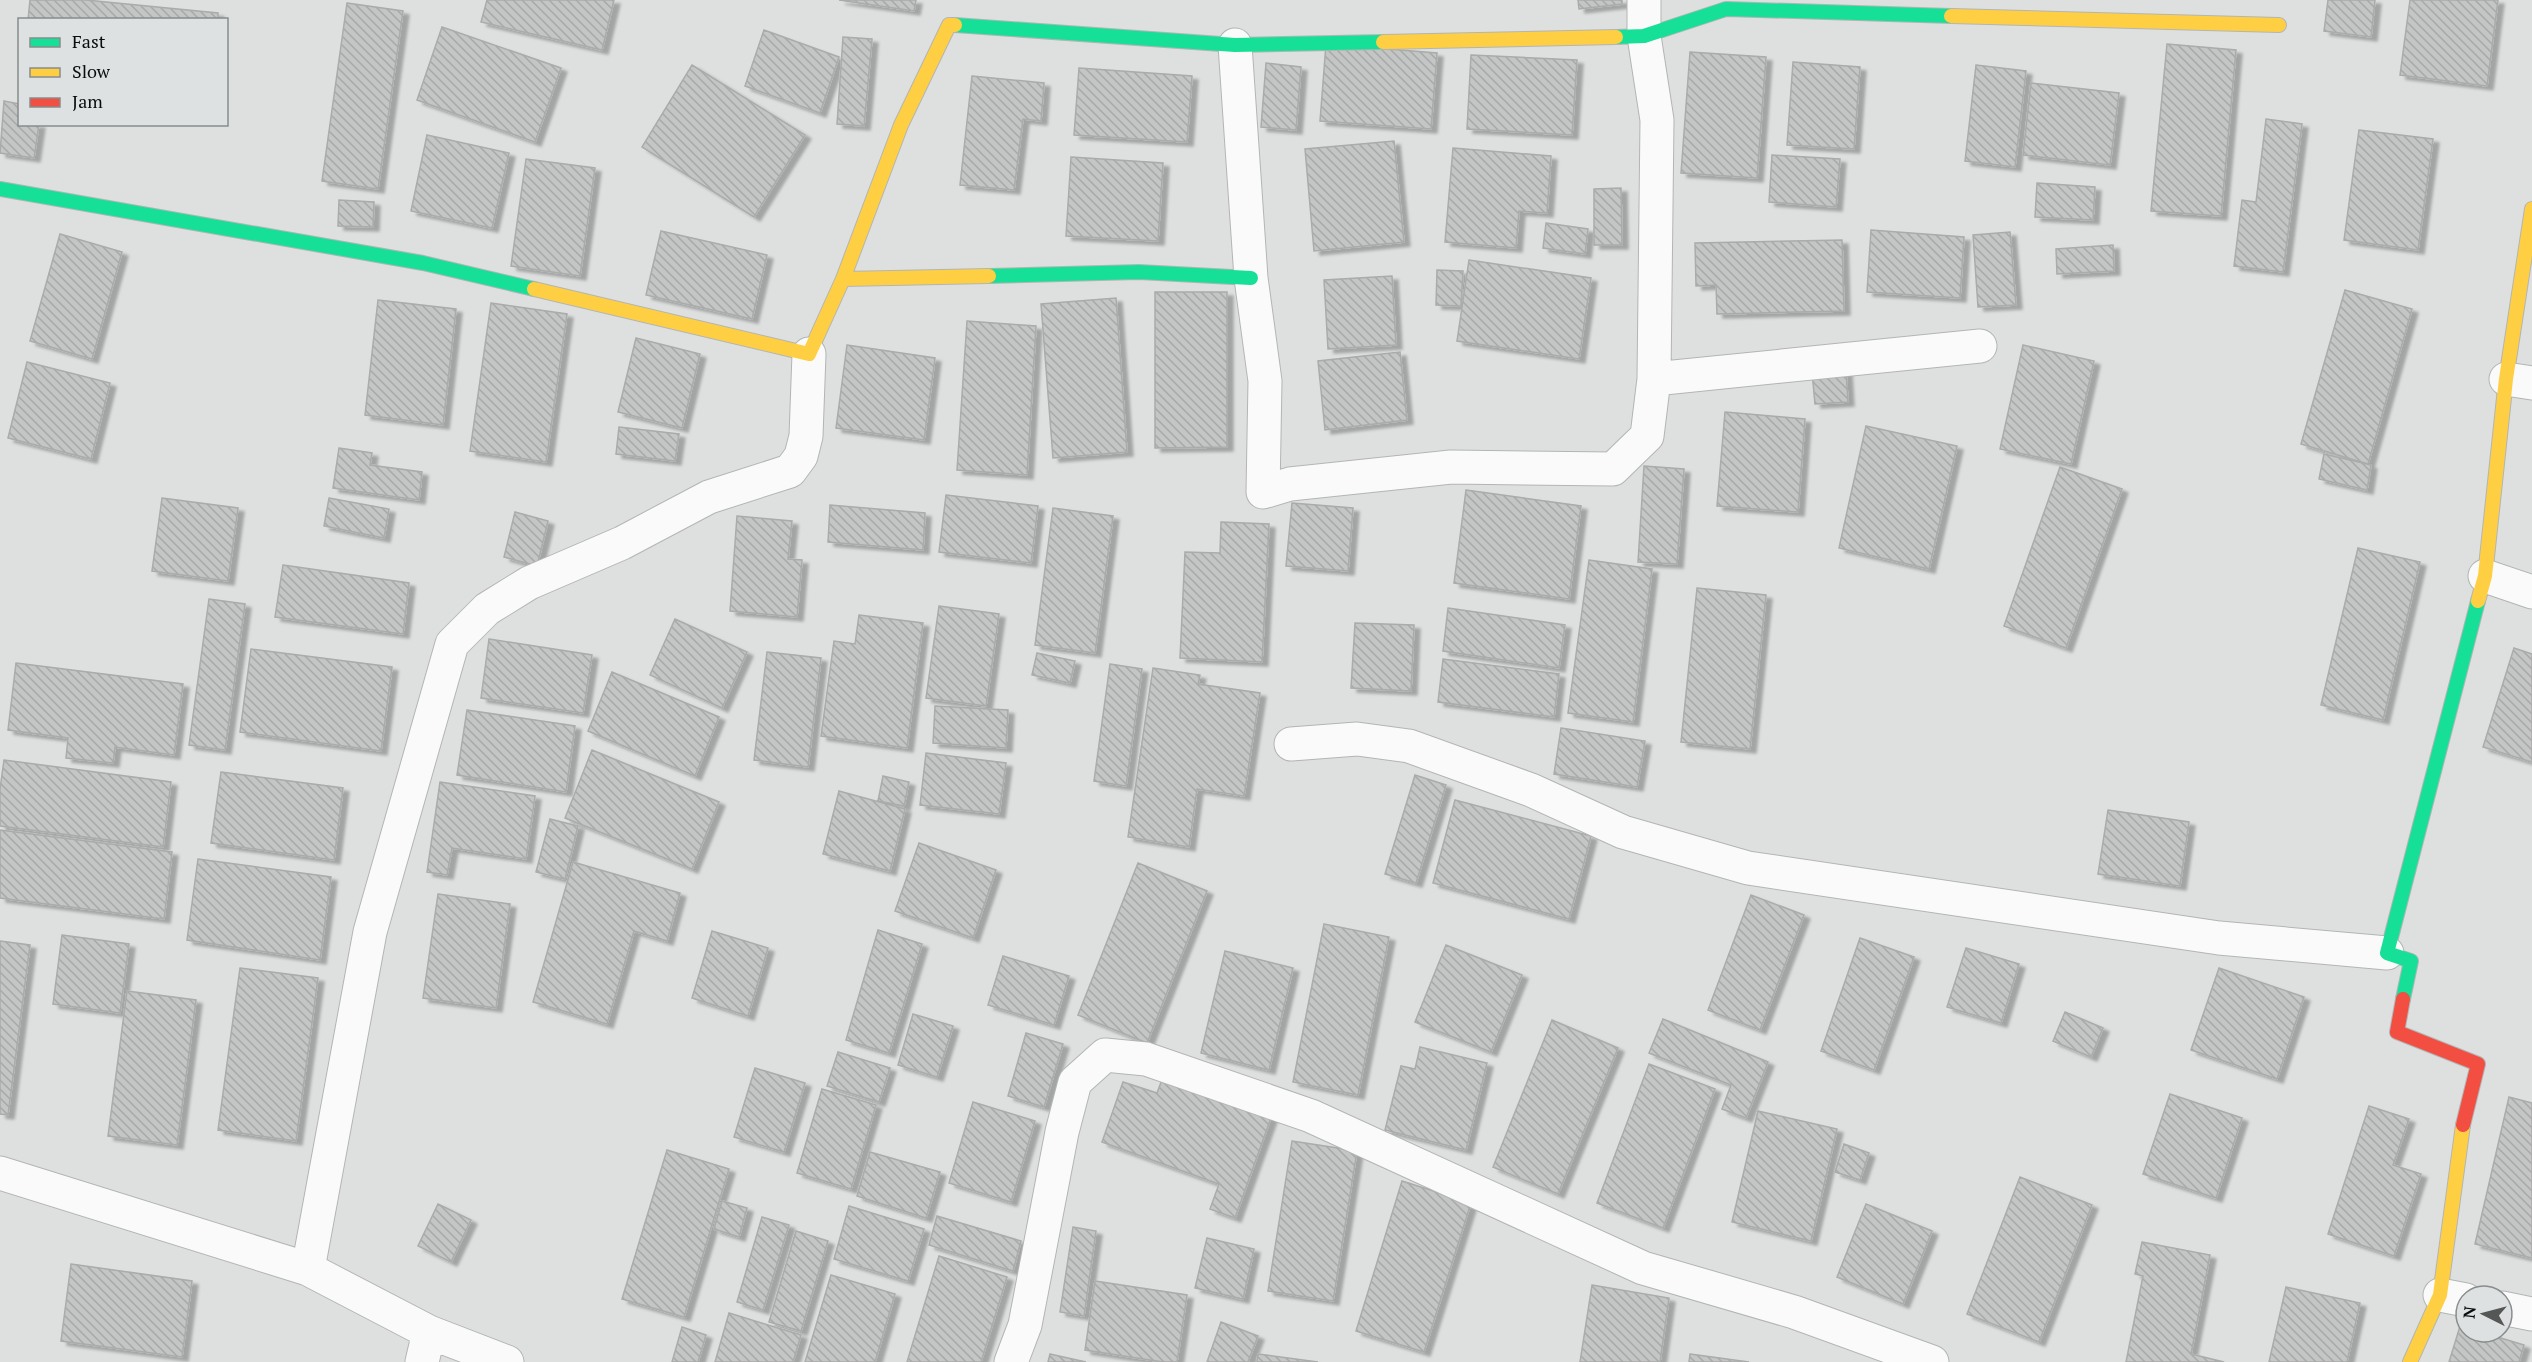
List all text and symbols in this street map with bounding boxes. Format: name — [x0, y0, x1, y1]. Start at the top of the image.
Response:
legend — [18, 18, 228, 126]
text: Fast — [72, 29, 106, 53]
text: Slow — [72, 59, 111, 83]
text: Jam — [72, 89, 103, 113]
north arrow — [2454, 1284, 2514, 1344]
text: N — [2458, 1305, 2481, 1320]

